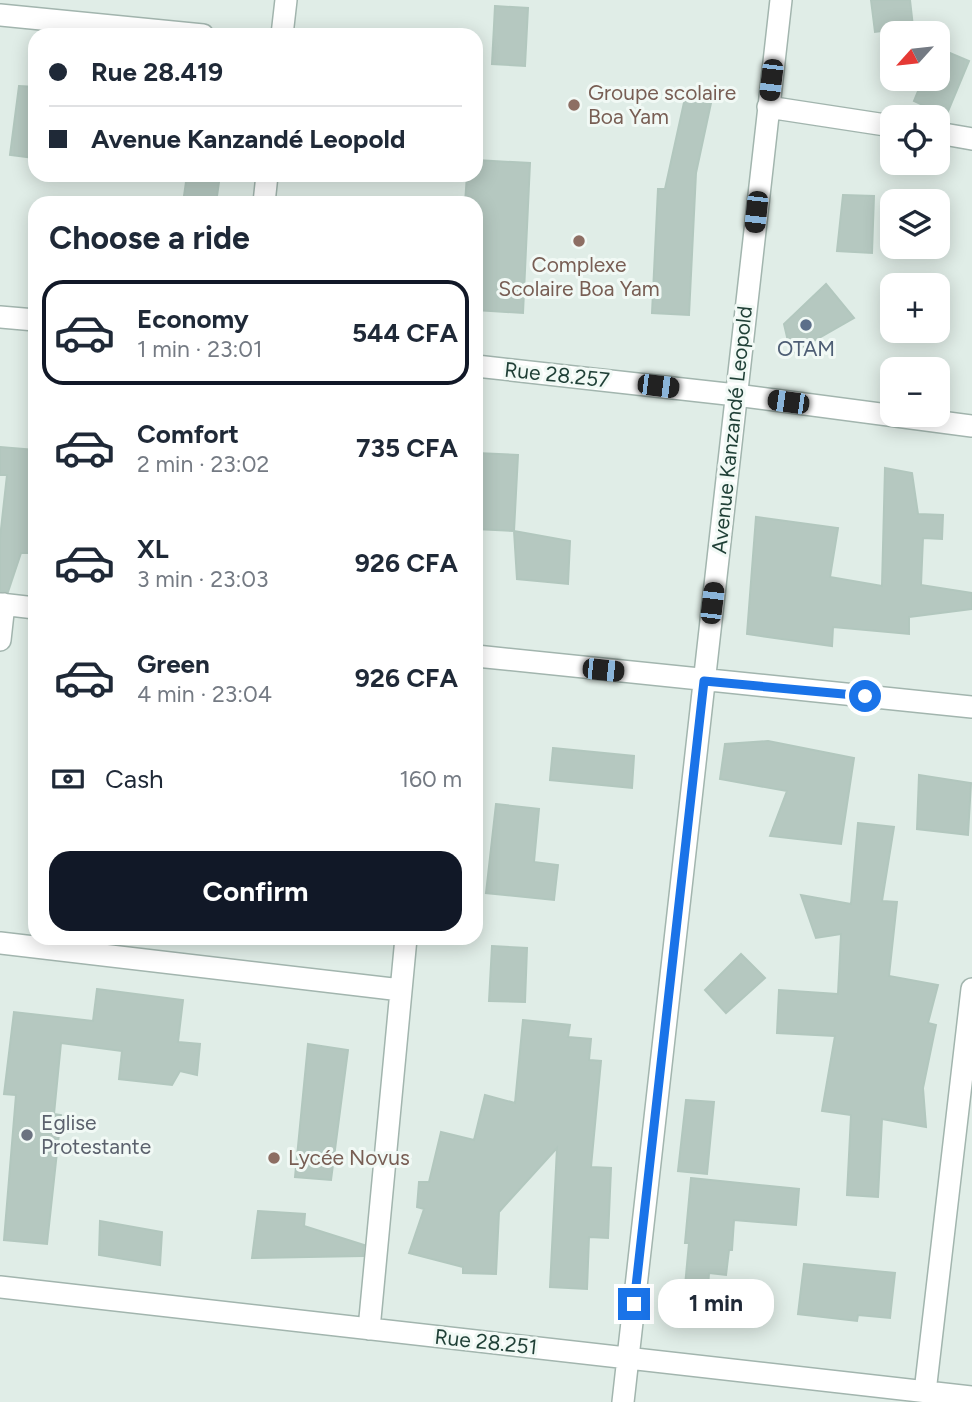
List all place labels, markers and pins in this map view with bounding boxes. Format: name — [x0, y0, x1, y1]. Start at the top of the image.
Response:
place label: Groupe scolaire Boa Yam — [588, 80, 736, 129]
marker: Groupe scolaire Boa Yam — [566, 97, 582, 113]
marker: Complexe Scolaire Boa Yam — [571, 233, 587, 249]
place label: Complexe Scolaire Boa Yam — [498, 252, 660, 301]
marker: OTAM — [798, 317, 814, 333]
place label: OTAM — [777, 336, 835, 361]
place label: Eglise Protestante — [41, 1110, 151, 1159]
marker: Eglise Protestante — [19, 1127, 35, 1143]
place label: Lycée Novus — [288, 1145, 410, 1170]
marker: Lycée Novus — [266, 1150, 282, 1166]

